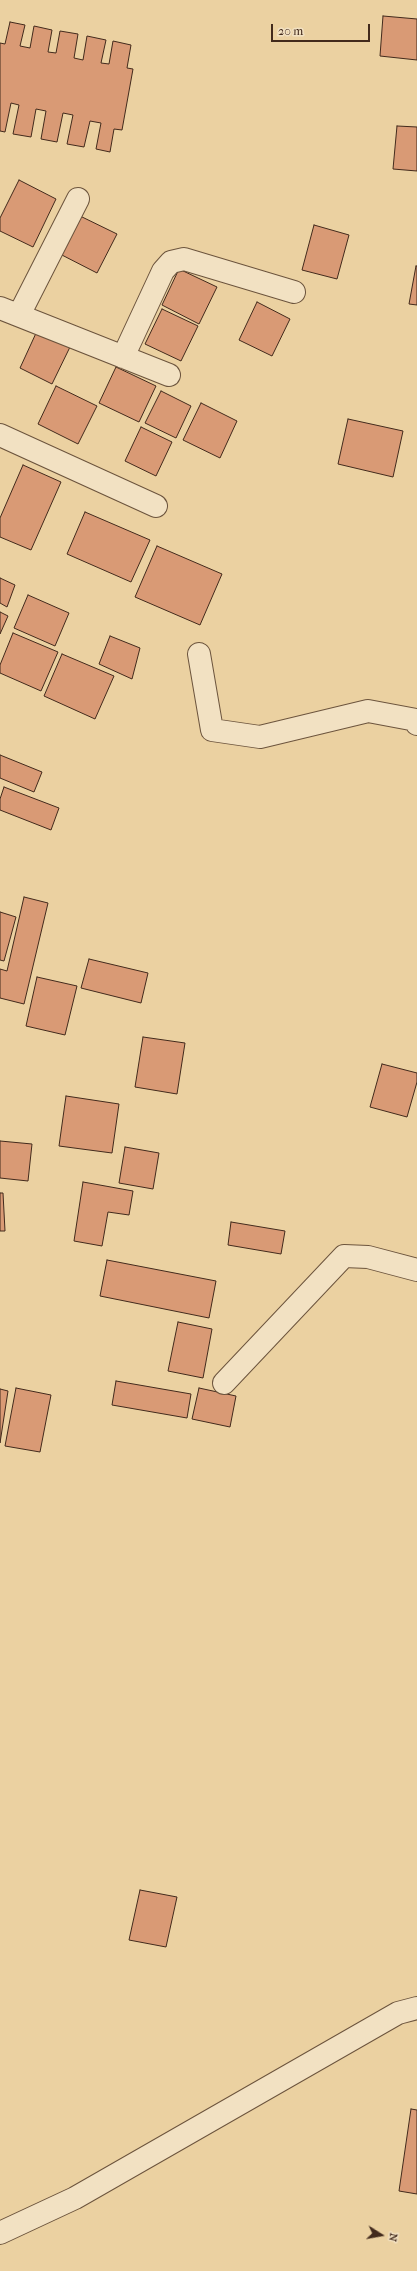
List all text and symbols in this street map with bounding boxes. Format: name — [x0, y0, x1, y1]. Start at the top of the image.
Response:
scale bar — [273, 16, 372, 42]
text: 20 m — [278, 24, 303, 38]
north arrow — [361, 2215, 401, 2255]
text: N — [386, 2232, 400, 2243]

